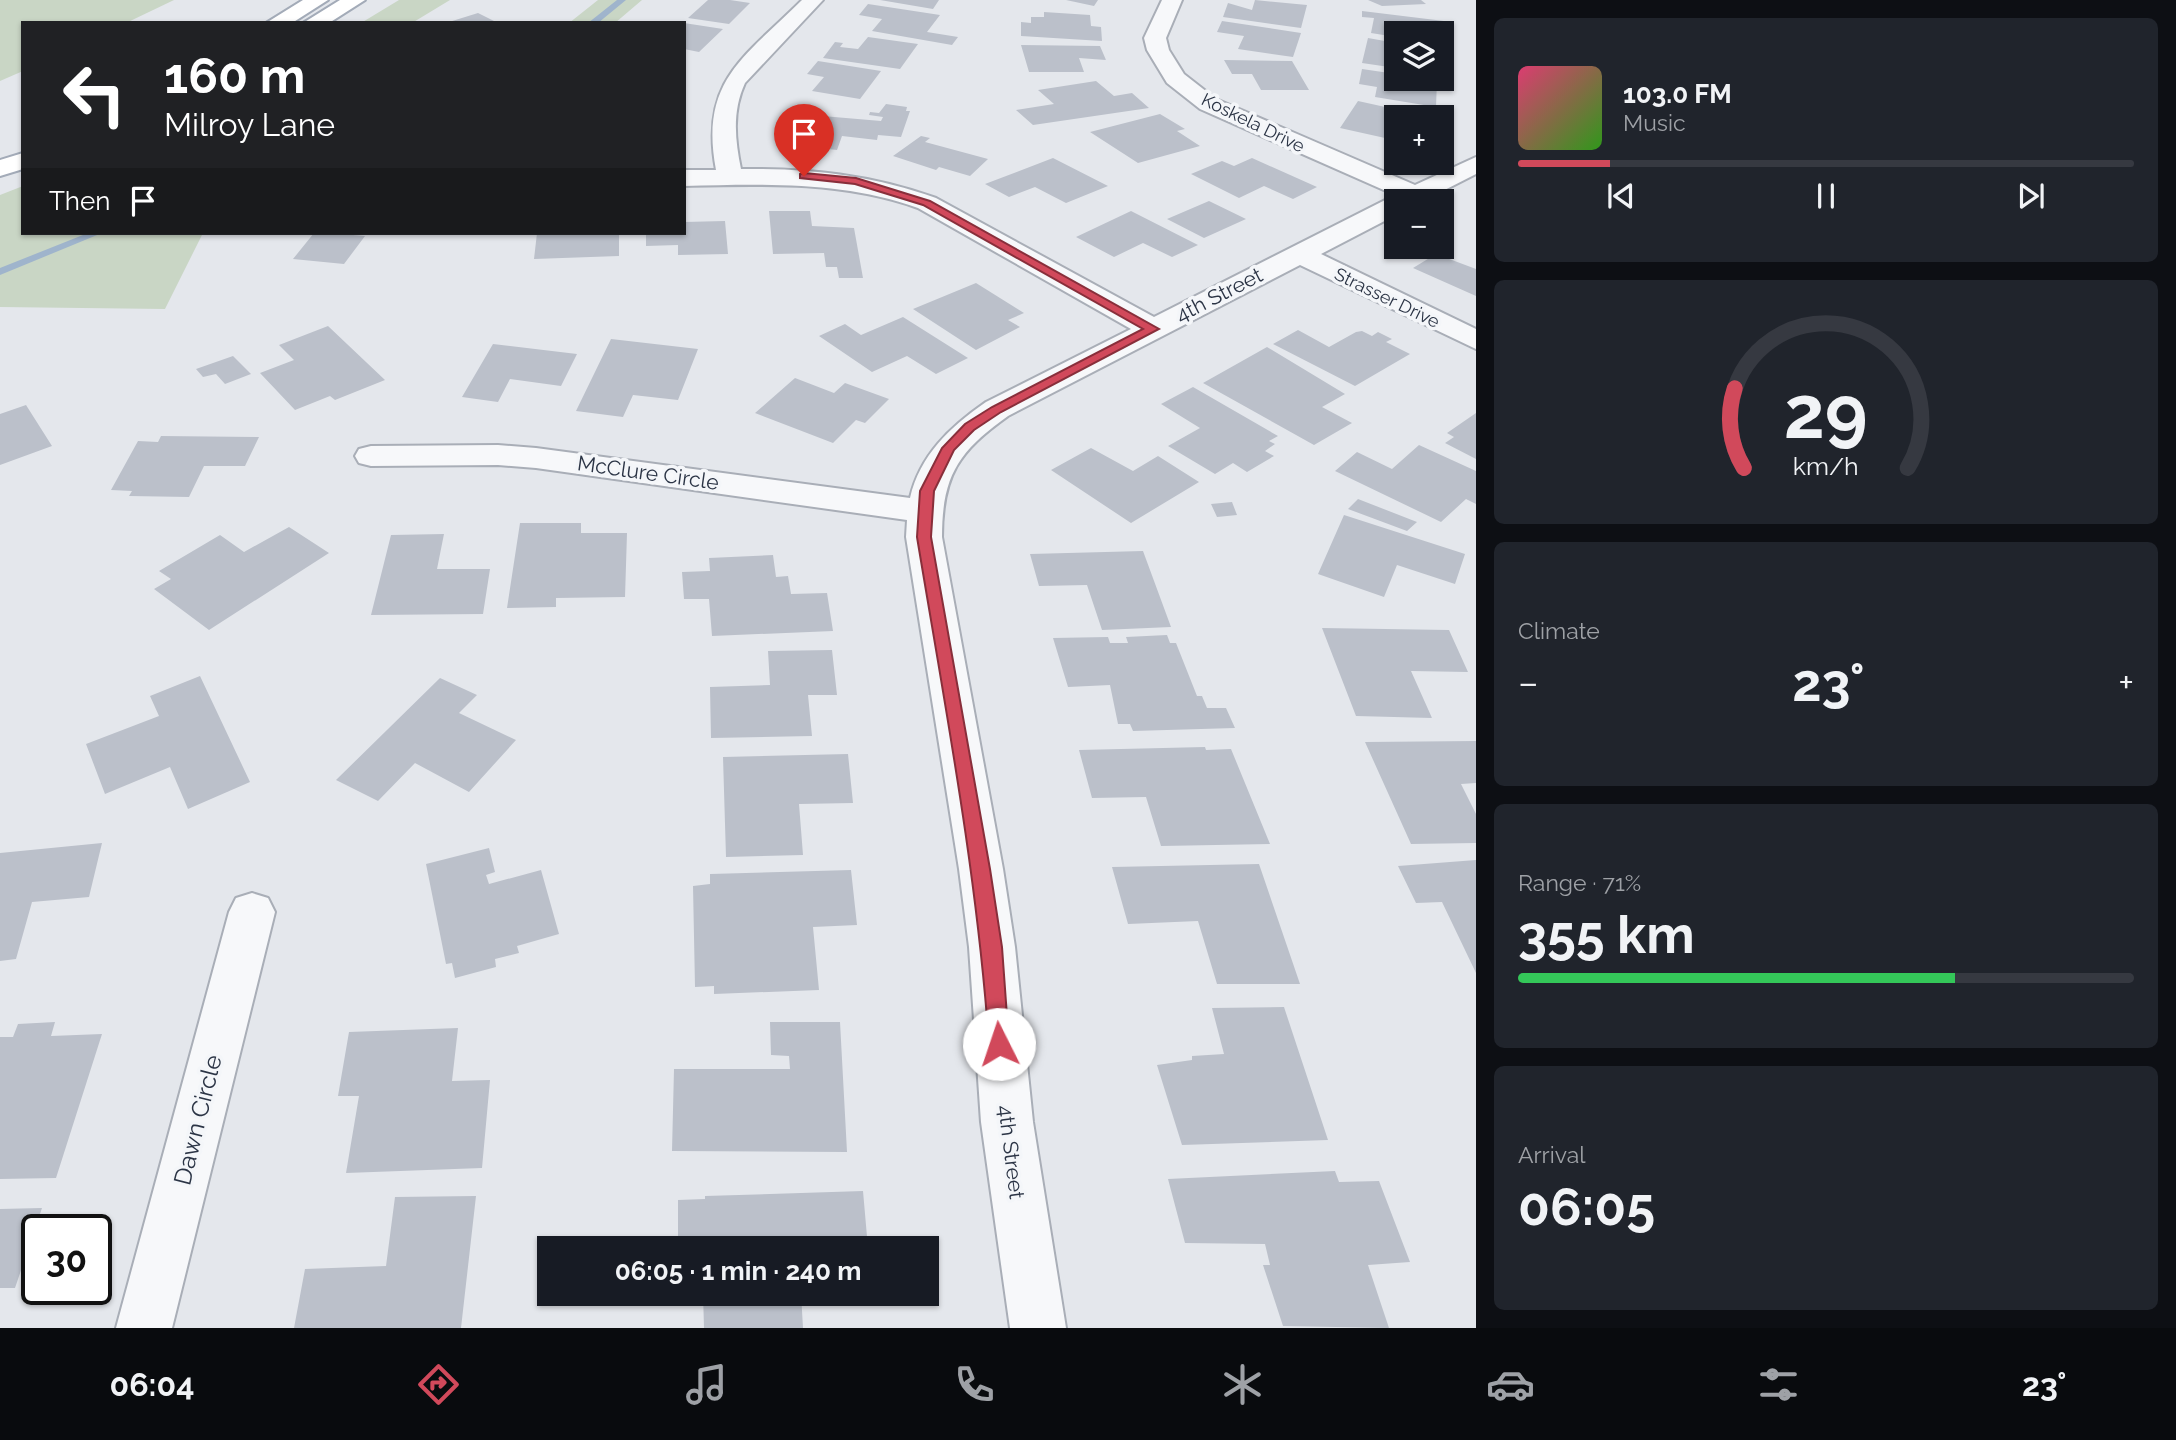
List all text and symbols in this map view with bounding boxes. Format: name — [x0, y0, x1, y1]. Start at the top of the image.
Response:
map controls — [1384, 21, 1454, 259]
button: layers — [1384, 21, 1454, 91]
text: 160 m — [164, 47, 305, 104]
icon: left — [49, 49, 140, 140]
text: 103.0 FM — [1623, 79, 1732, 109]
street label: Koskela Drive — [1198, 88, 1309, 157]
pin — [774, 104, 834, 176]
button: + — [1384, 105, 1454, 175]
text: Milroy Lane — [164, 106, 335, 143]
text: Music — [1623, 109, 1686, 136]
icon: arrive — [785, 115, 823, 153]
icon: previous — [1602, 177, 1640, 215]
icon: pause — [1807, 177, 1845, 215]
icon: next — [2012, 177, 2050, 215]
icon: arrive — [124, 182, 162, 220]
text: Then — [49, 186, 110, 216]
button: − — [1384, 189, 1454, 259]
street label: 4th Street — [1171, 262, 1266, 327]
street label: Strasser Drive — [1331, 263, 1444, 332]
text: 29 — [1784, 370, 1868, 455]
street label: McClure Circle — [576, 450, 720, 495]
text: km/h — [1793, 451, 1859, 481]
text: Climate — [1518, 617, 1600, 644]
text: 23° — [1792, 652, 1865, 713]
text: − — [1518, 660, 1538, 705]
text: + — [2118, 660, 2134, 705]
text: Range · 71% — [1518, 869, 1641, 896]
text: 355 km — [1518, 904, 1695, 965]
position arrow — [962, 1007, 1036, 1081]
street label: Dawn Circle — [167, 1052, 228, 1188]
street label: 4th Street — [993, 1104, 1030, 1200]
text: Arrival — [1518, 1141, 1585, 1168]
text: 06:05 — [1518, 1176, 1655, 1237]
speed limit sign: 30 — [21, 1214, 112, 1305]
text: 06:05 · 1 min · 240 m — [615, 1256, 861, 1286]
icon: directions — [414, 1360, 463, 1409]
icon: music — [682, 1360, 731, 1409]
icon: phone — [950, 1360, 999, 1409]
icon: climate — [1218, 1360, 1267, 1409]
icon: car — [1486, 1360, 1535, 1409]
icon: filters — [1754, 1360, 1803, 1409]
text: 06:04 — [110, 1366, 194, 1403]
text: 23° — [2022, 1366, 2066, 1403]

